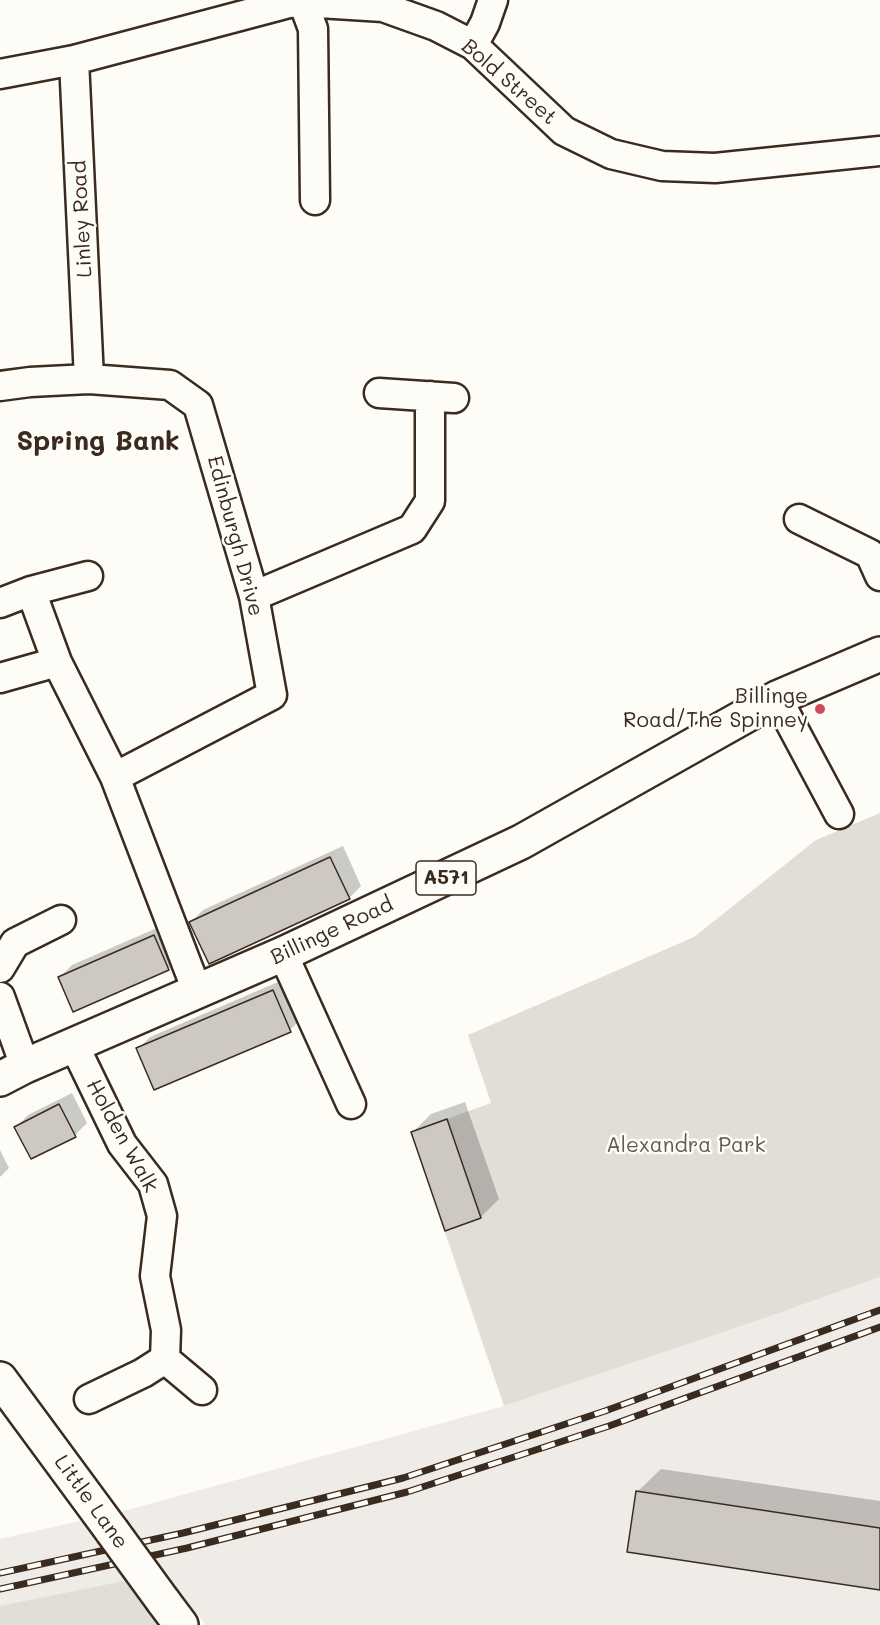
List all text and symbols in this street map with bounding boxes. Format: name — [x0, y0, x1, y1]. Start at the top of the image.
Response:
street label: Bold Street — [456, 34, 562, 130]
street label: Linley Road — [66, 160, 98, 278]
district label: Spring Bank — [16, 426, 180, 458]
street label: Edinburgh Drive — [201, 453, 269, 619]
place label: Billinge Road/The Spinney — [623, 684, 808, 734]
marker: Billinge Road/The Spinney — [813, 702, 827, 716]
road number: A571 — [416, 861, 476, 895]
street label: Billinge Road — [267, 892, 397, 970]
street label: Holden Walk — [81, 1075, 163, 1197]
park label: Alexandra Park — [606, 1133, 766, 1159]
street label: Little Lane — [49, 1450, 133, 1554]

